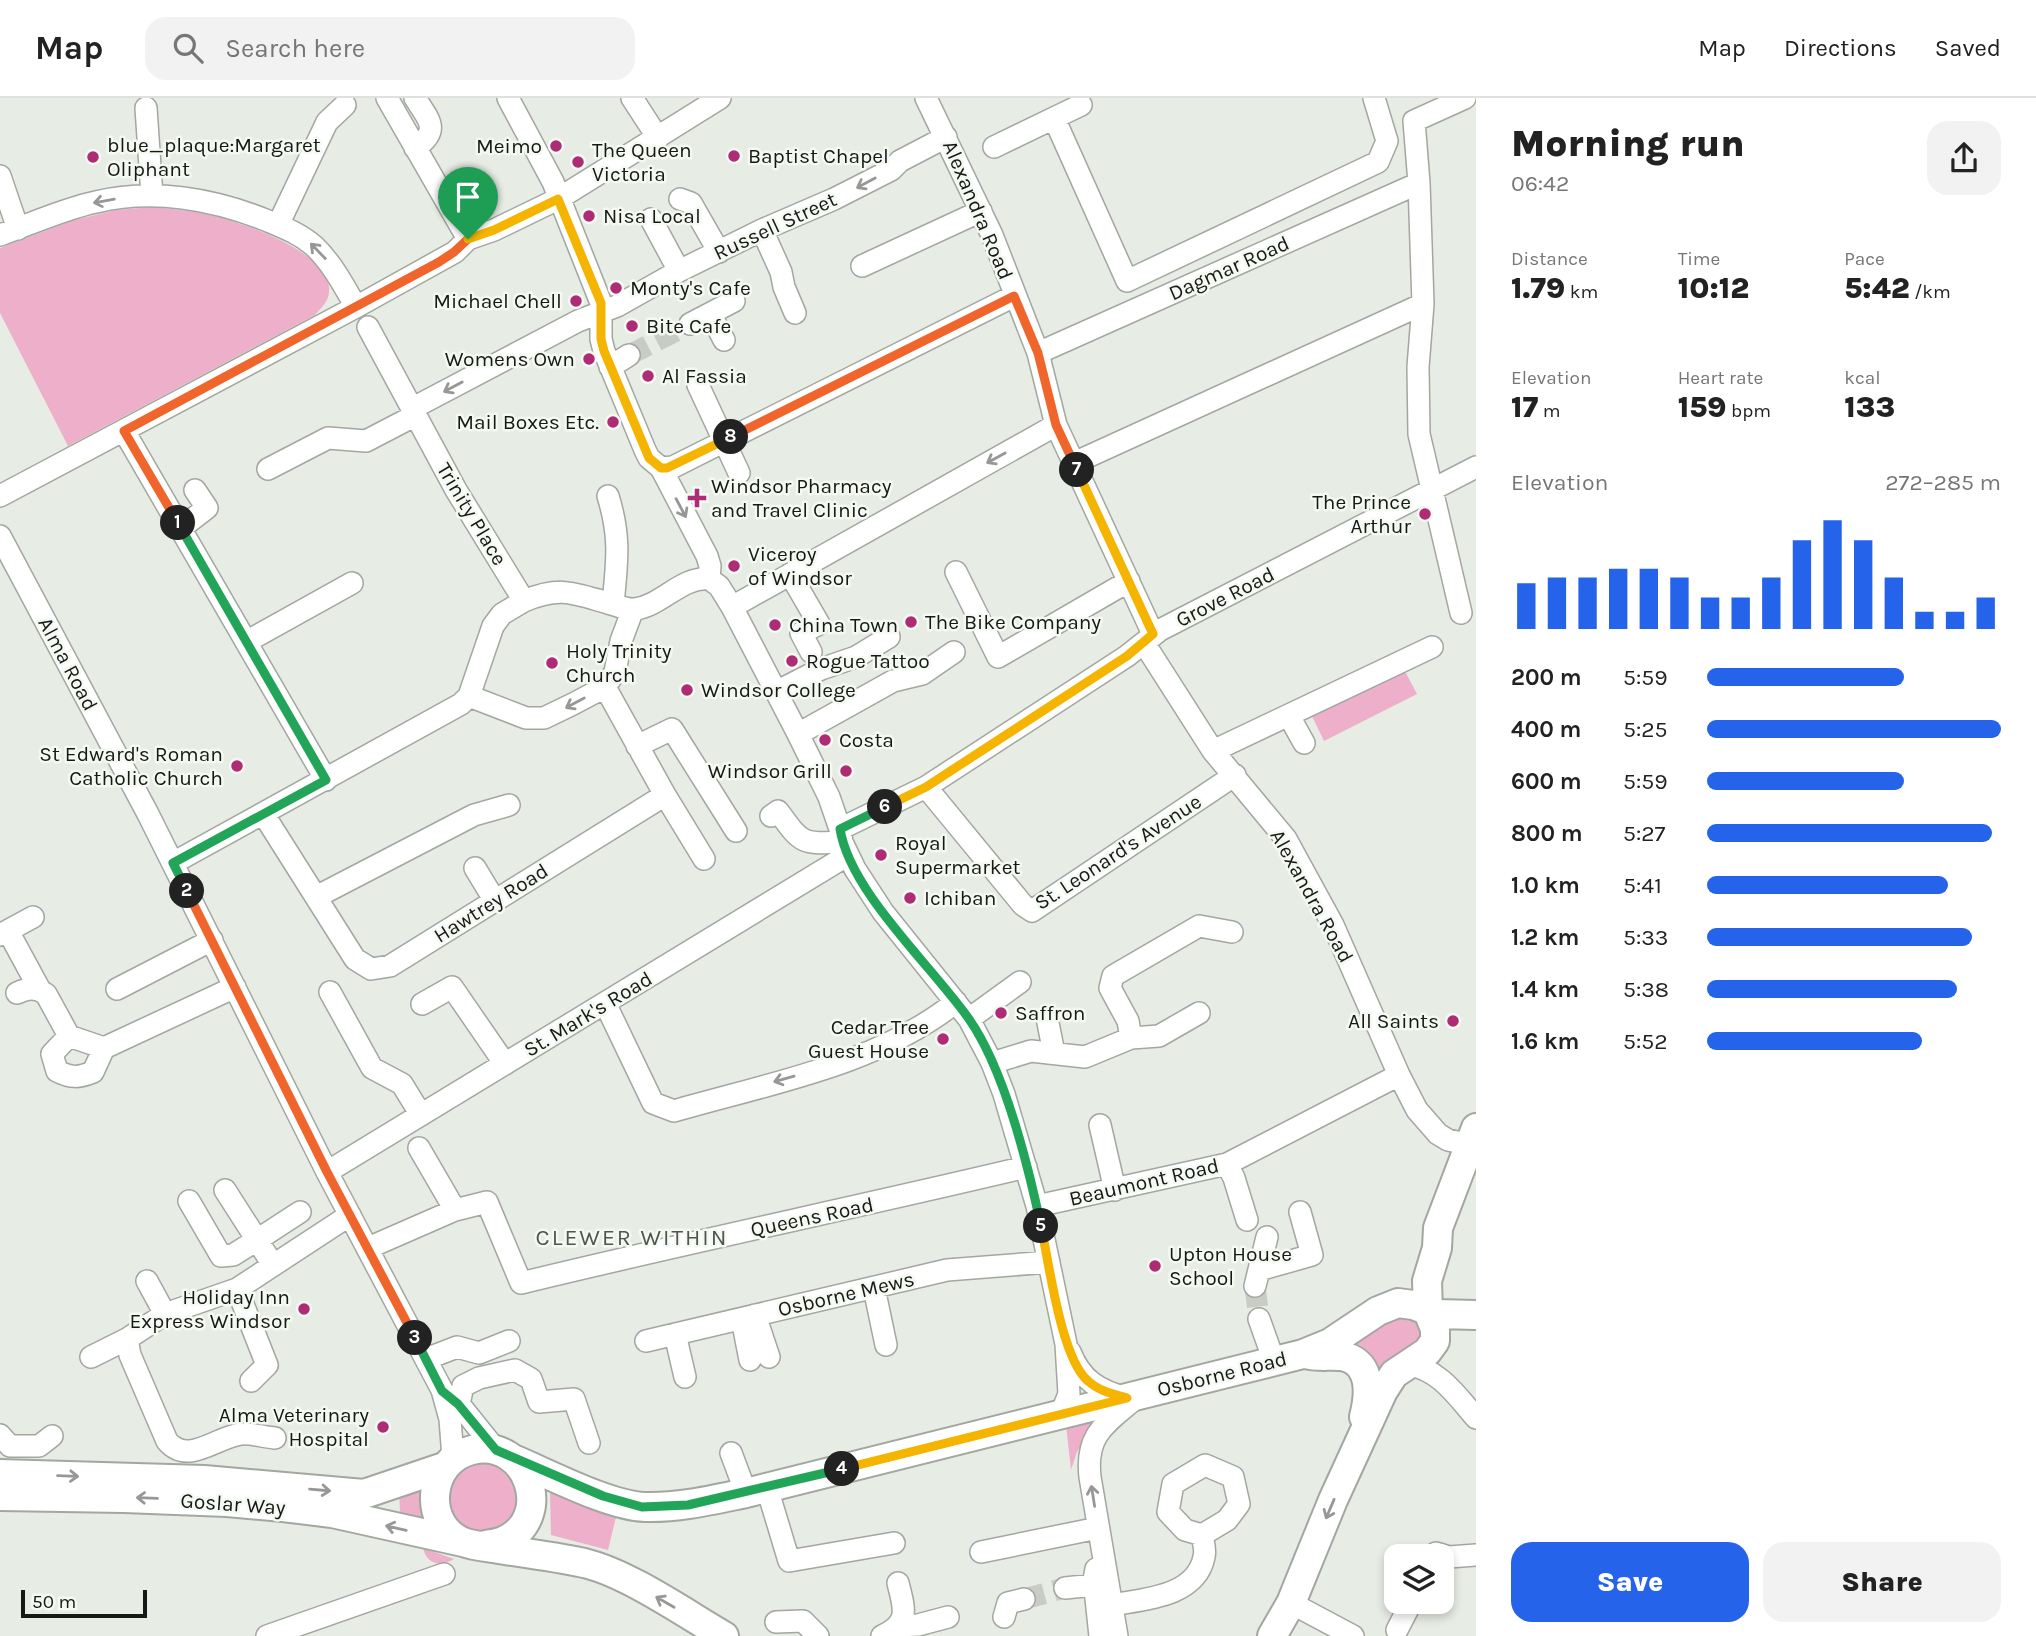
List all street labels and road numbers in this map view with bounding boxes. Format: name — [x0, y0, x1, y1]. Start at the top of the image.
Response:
street label: Alexandra Road — [938, 137, 1018, 283]
street label: Russell Street — [710, 187, 840, 265]
street label: Dagmar Road — [1165, 231, 1293, 305]
street label: Trinity Place — [432, 458, 512, 570]
street label: Grove Road — [1172, 562, 1278, 632]
street label: Alma Road — [33, 613, 103, 715]
street label: St. Leonard's Avenue — [1030, 789, 1206, 915]
street label: Alexandra Road — [1265, 825, 1359, 967]
street label: Hawtrey Road — [429, 858, 553, 948]
street label: St. Mark's Road — [520, 966, 656, 1062]
street label: Beaumont Road — [1067, 1153, 1221, 1211]
street label: Queens Road — [748, 1192, 876, 1242]
street label: Osborne Mews — [775, 1267, 917, 1321]
street label: Osborne Road — [1155, 1346, 1289, 1402]
street label: Goslar Way — [180, 1488, 287, 1520]

